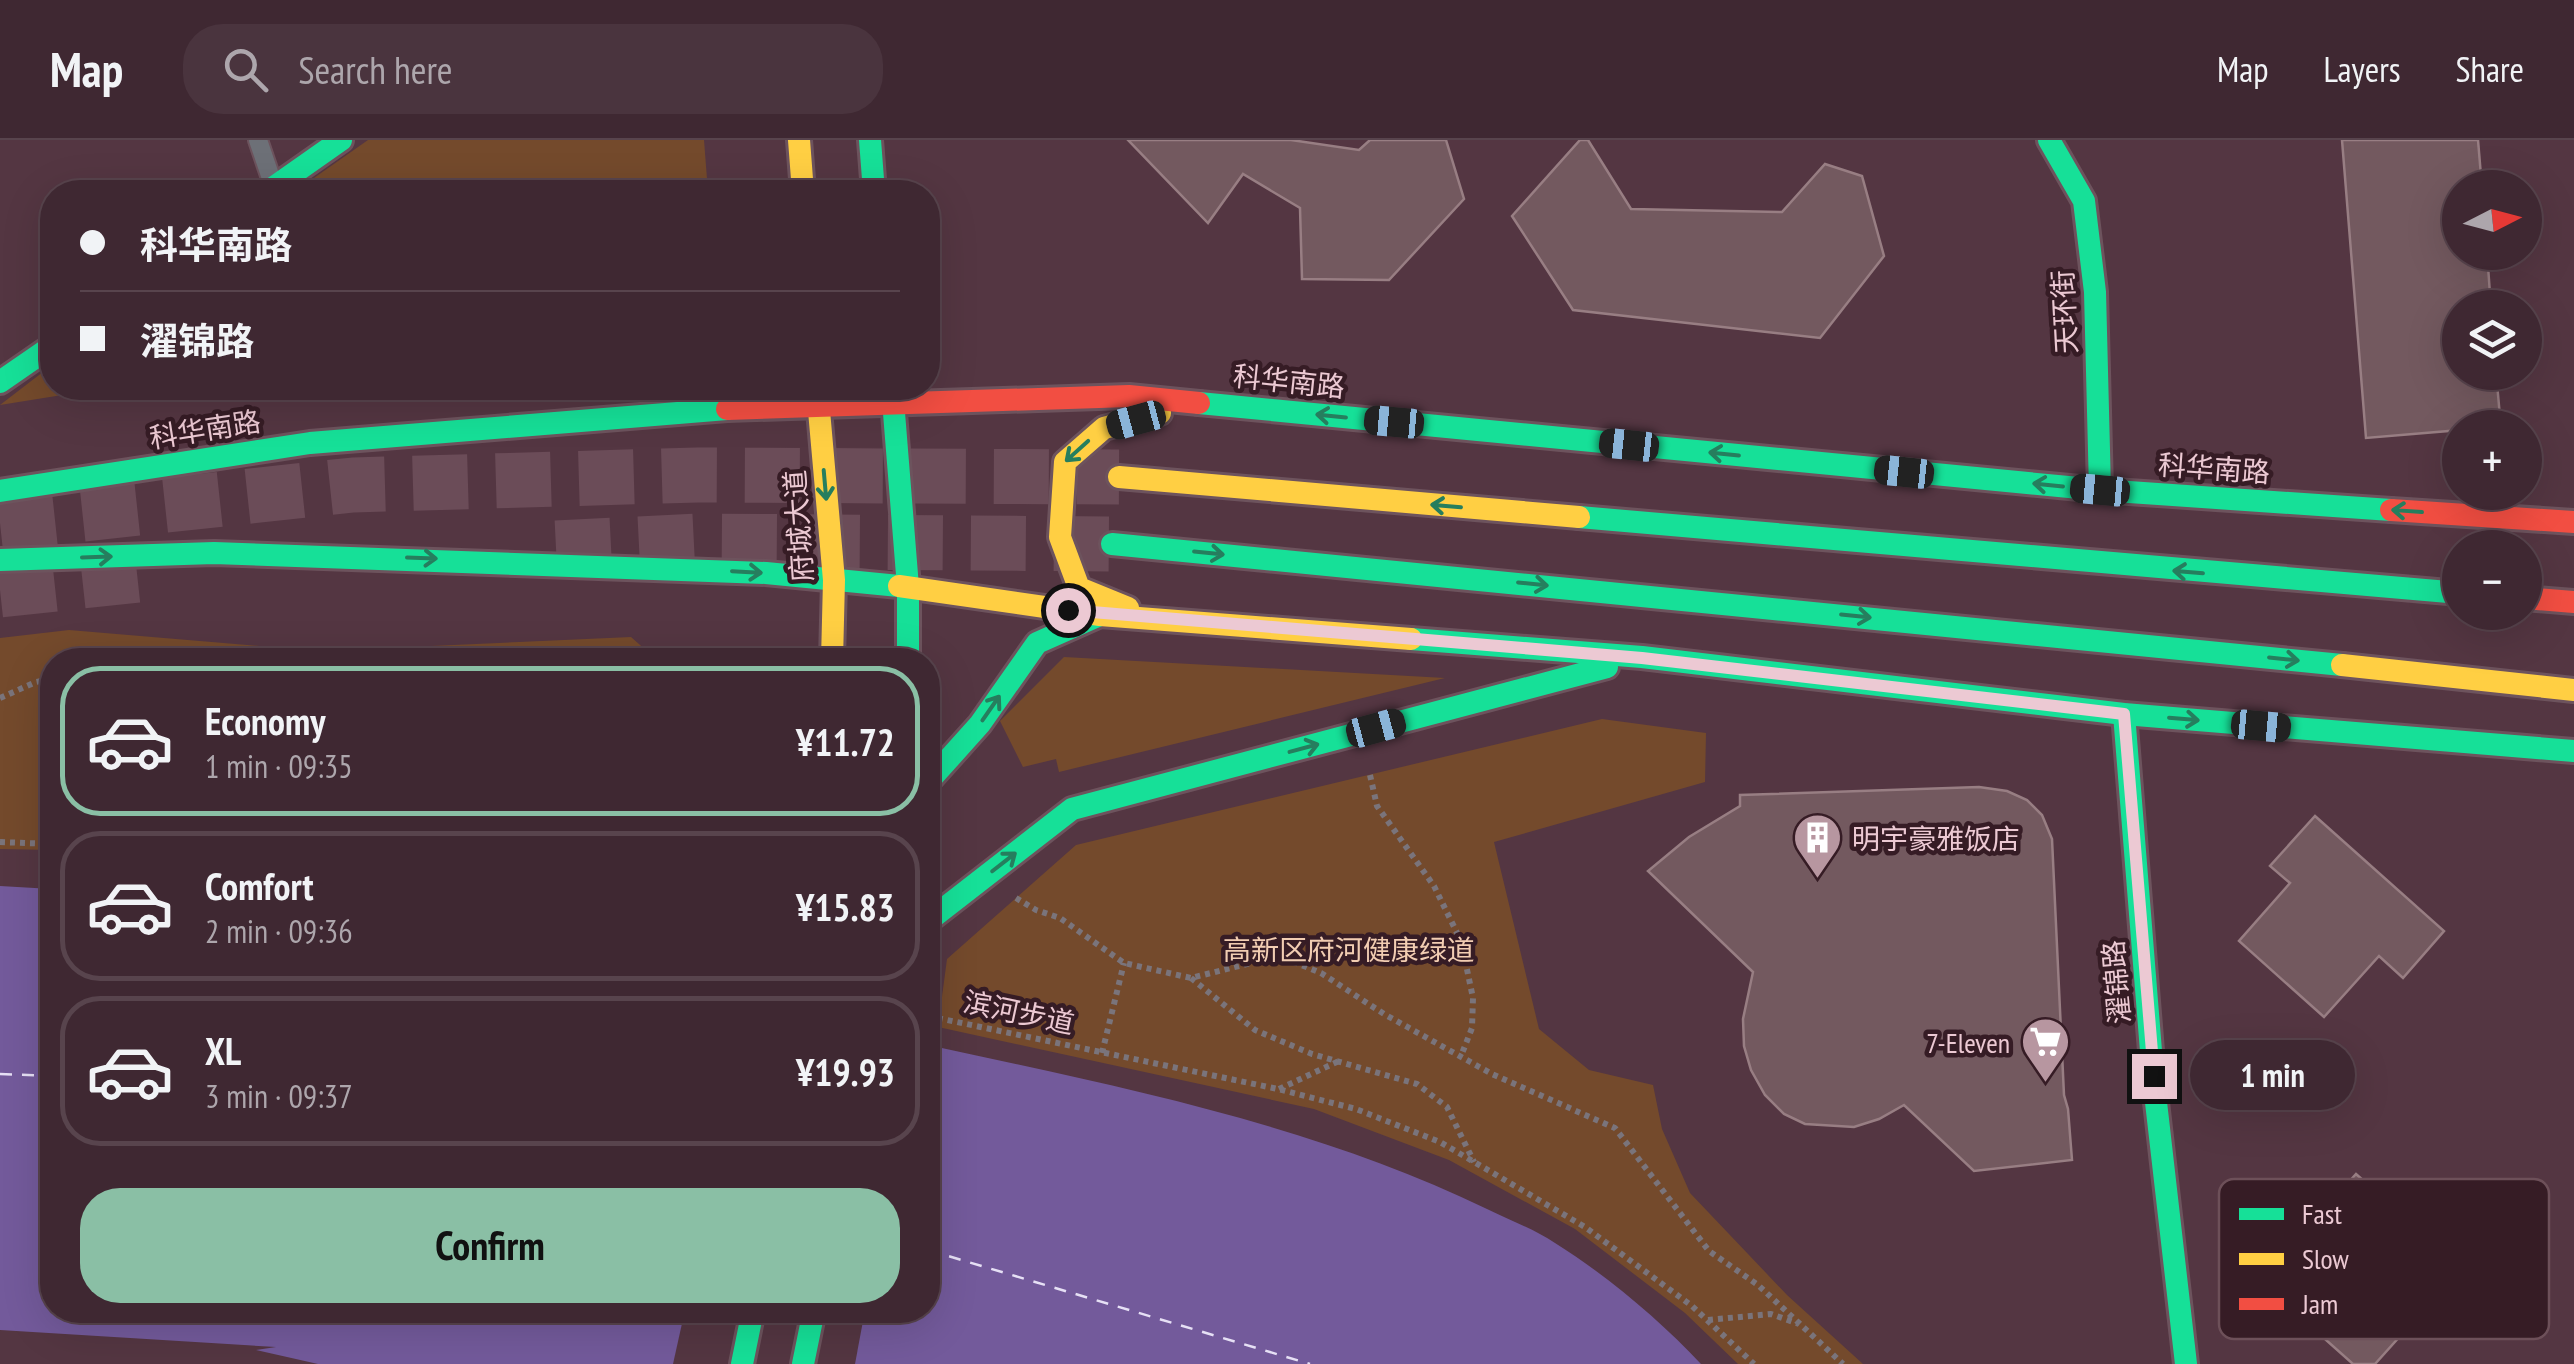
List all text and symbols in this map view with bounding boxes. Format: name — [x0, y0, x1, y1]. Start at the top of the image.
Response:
search box — [183, 24, 883, 114]
text: Map — [50, 38, 123, 100]
icon: search — [218, 42, 273, 97]
text: Search here — [298, 45, 453, 94]
text: Map — [2217, 46, 2268, 92]
text: Layers — [2323, 46, 2401, 92]
text: Share — [2456, 46, 2524, 92]
north arrow — [2442, 170, 2542, 270]
map controls — [2442, 170, 2542, 630]
text: 科华南路 — [140, 220, 292, 269]
street label: 天环街 — [2043, 269, 2085, 355]
button: layers — [2442, 290, 2542, 390]
text: 濯锦路 — [140, 316, 254, 365]
street label: 科华南路 — [1231, 357, 1347, 405]
car — [1103, 398, 1169, 442]
street label: 科华南路 — [147, 402, 263, 456]
car — [1363, 404, 1425, 440]
one-way arrow — [1316, 406, 1348, 425]
button: + — [2442, 410, 2542, 510]
car — [1598, 427, 1660, 463]
one-way arrow — [1065, 440, 1090, 463]
one-way arrow — [1709, 444, 1741, 463]
street label: 科华南路 — [2157, 446, 2271, 490]
car — [1873, 454, 1935, 490]
one-way arrow — [816, 468, 835, 500]
street label: 府城大道 — [776, 469, 820, 583]
car — [2069, 472, 2131, 508]
one-way arrow — [2032, 476, 2064, 495]
one-way arrow — [1431, 497, 1463, 516]
one-way arrow — [2391, 501, 2423, 520]
button: − — [2442, 530, 2542, 630]
one-way arrow — [1193, 544, 1225, 563]
one-way arrow — [81, 547, 113, 566]
one-way arrow — [406, 549, 438, 568]
one-way arrow — [2173, 562, 2205, 581]
one-way arrow — [730, 563, 762, 582]
one-way arrow — [1516, 575, 1548, 594]
route start — [1046, 588, 1091, 633]
one-way arrow — [1840, 607, 1872, 626]
one-way arrow — [2268, 650, 2300, 669]
one-way arrow — [980, 695, 1001, 722]
icon: car — [85, 696, 175, 786]
text: Economy — [205, 696, 325, 745]
car — [1343, 706, 1409, 750]
car — [2230, 708, 2292, 744]
one-way arrow — [2167, 710, 2200, 729]
text: ¥11.72 — [796, 717, 895, 766]
one-way arrow — [1288, 737, 1319, 756]
text: 1 min · 09:35 — [205, 745, 353, 787]
building icon: 明宇豪雅饭店 — [1791, 812, 1843, 880]
place label: 明宇豪雅饭店 — [1852, 820, 2020, 857]
one-way arrow — [991, 851, 1017, 873]
icon: car — [85, 861, 175, 951]
text: Comfort — [205, 861, 314, 910]
text: ¥15.83 — [796, 882, 895, 931]
text: 2 min · 09:36 — [205, 910, 353, 952]
park label: 高新区府河健康绿道 — [1223, 931, 1475, 968]
street label: 濯锦路 — [2094, 939, 2138, 1025]
street label: 滨河步道 — [960, 982, 1078, 1042]
supermarket icon: 7-Eleven — [2019, 1016, 2071, 1084]
place label: 7-Eleven — [1926, 1024, 2010, 1061]
icon: car — [85, 1026, 175, 1116]
text: XL — [205, 1026, 241, 1075]
callout: 1 min — [2189, 1041, 2354, 1111]
text: ¥19.93 — [796, 1047, 895, 1096]
route end — [2132, 1054, 2177, 1099]
text: 1 min — [2240, 1054, 2305, 1096]
text: 3 min · 09:37 — [205, 1075, 353, 1117]
legend — [2219, 1179, 2549, 1339]
button: Confirm — [80, 1188, 900, 1303]
text: Fast — [2302, 1195, 2342, 1232]
text: Slow — [2302, 1240, 2349, 1277]
text: Jam — [2301, 1285, 2338, 1322]

